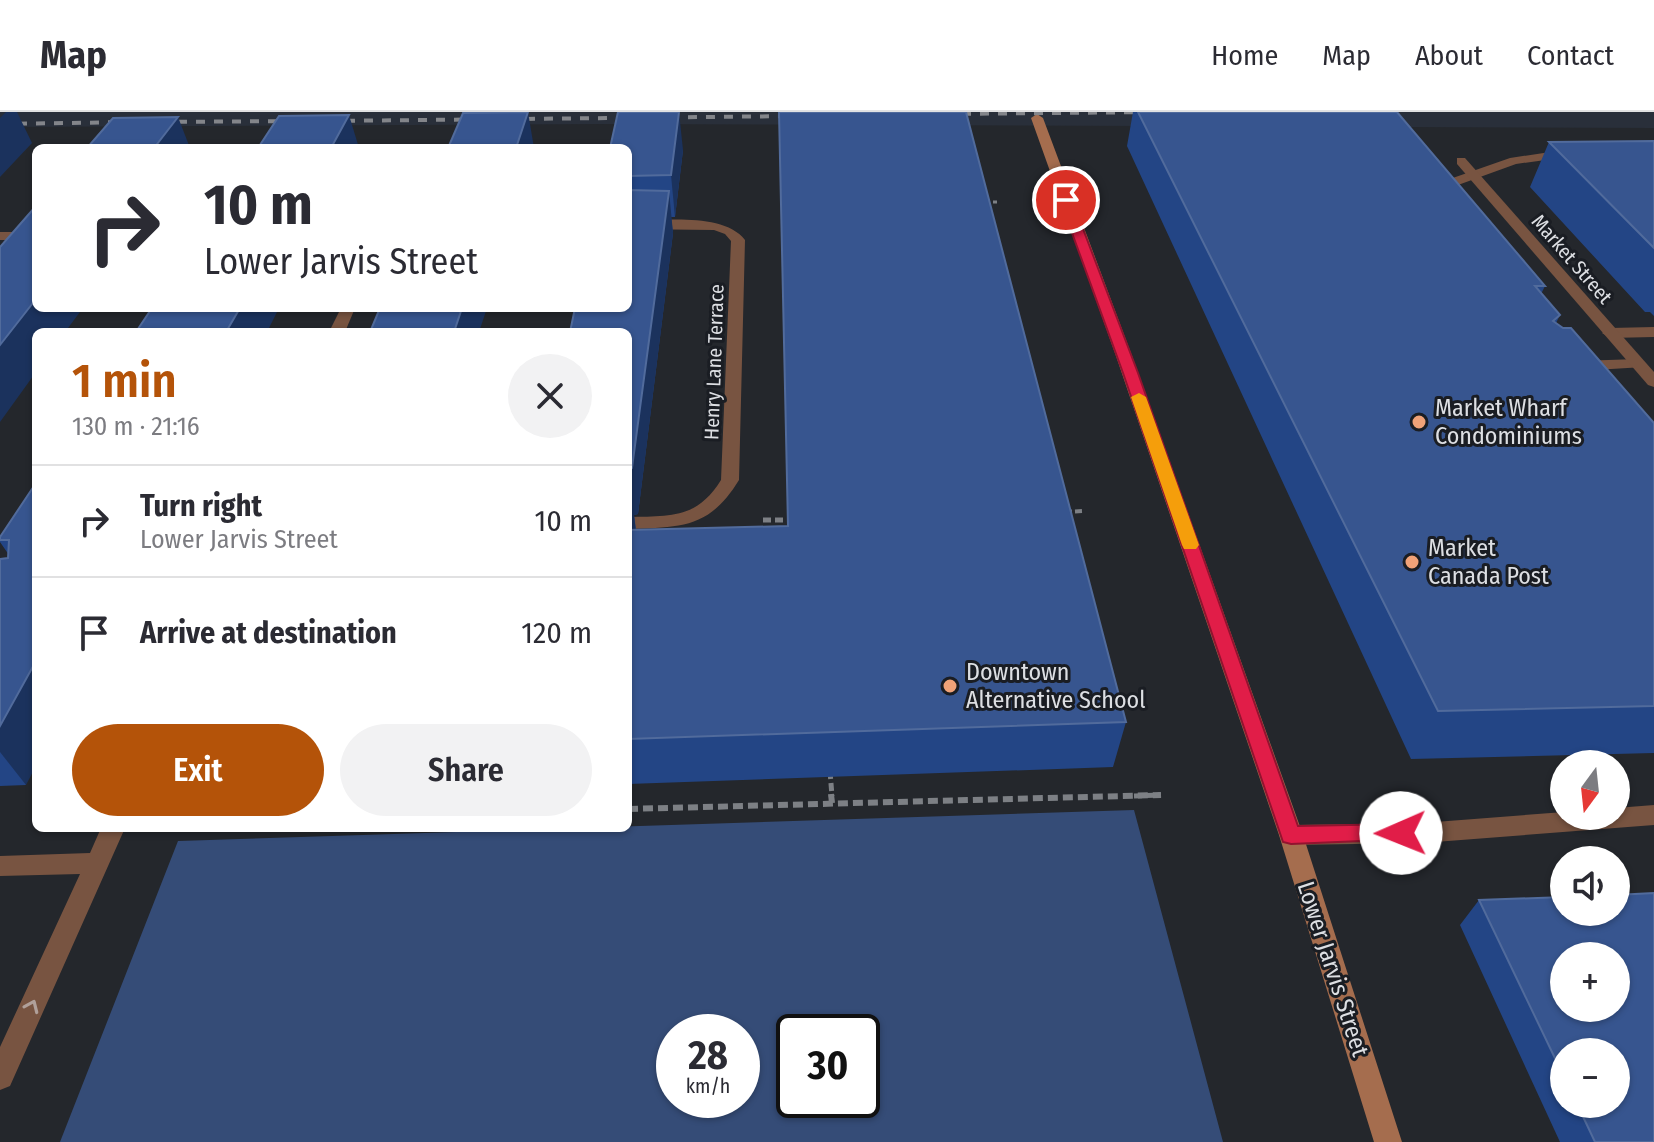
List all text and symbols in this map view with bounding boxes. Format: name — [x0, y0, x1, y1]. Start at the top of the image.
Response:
text: Map — [40, 32, 107, 78]
text: Home — [1211, 39, 1278, 72]
text: Map — [1322, 39, 1371, 72]
text: About — [1415, 39, 1483, 72]
text: Contact — [1527, 39, 1614, 72]
pin — [1032, 166, 1100, 234]
text: 10 m — [204, 172, 313, 239]
icon: right — [72, 176, 176, 280]
icon: arrive — [1044, 178, 1088, 222]
street label: Market Street — [1527, 209, 1618, 309]
text: Lower Jarvis Street — [204, 240, 478, 284]
street label: Henry Lane Terrace — [699, 284, 729, 440]
text: 1 min — [72, 352, 177, 410]
button: close — [508, 354, 592, 438]
place label: Market Wharf Condominiums — [1435, 394, 1582, 450]
text: 130 m · 21:16 — [72, 411, 200, 442]
marker: Market Wharf Condominiums — [1410, 413, 1428, 431]
text: Turn right — [140, 488, 262, 524]
icon: right — [72, 499, 116, 543]
text: 10 m — [535, 503, 592, 539]
text: Lower Jarvis Street — [140, 524, 338, 555]
place label: Market Canada Post — [1428, 534, 1549, 590]
marker: Market Canada Post — [1403, 553, 1421, 571]
icon: arrive — [72, 611, 116, 655]
text: Arrive at destination — [140, 615, 397, 651]
text: 120 m — [521, 615, 592, 651]
place label: Downtown Alternative School — [966, 658, 1145, 714]
marker: Downtown Alternative School — [941, 677, 959, 695]
button: Exit — [72, 724, 324, 816]
button: Share — [340, 724, 592, 816]
north arrow — [1550, 750, 1630, 830]
map controls — [1550, 750, 1630, 1118]
position arrow — [1359, 791, 1443, 875]
button: sound — [1550, 846, 1630, 926]
street label: Lower Jarvis Street — [1291, 878, 1375, 1060]
button: + — [1550, 942, 1630, 1022]
one-way arrow — [22, 1000, 38, 1015]
speed limit sign: 30 — [776, 1014, 880, 1118]
text: 28 — [688, 1032, 728, 1080]
button: − — [1550, 1038, 1630, 1118]
text: km/h — [686, 1074, 730, 1098]

